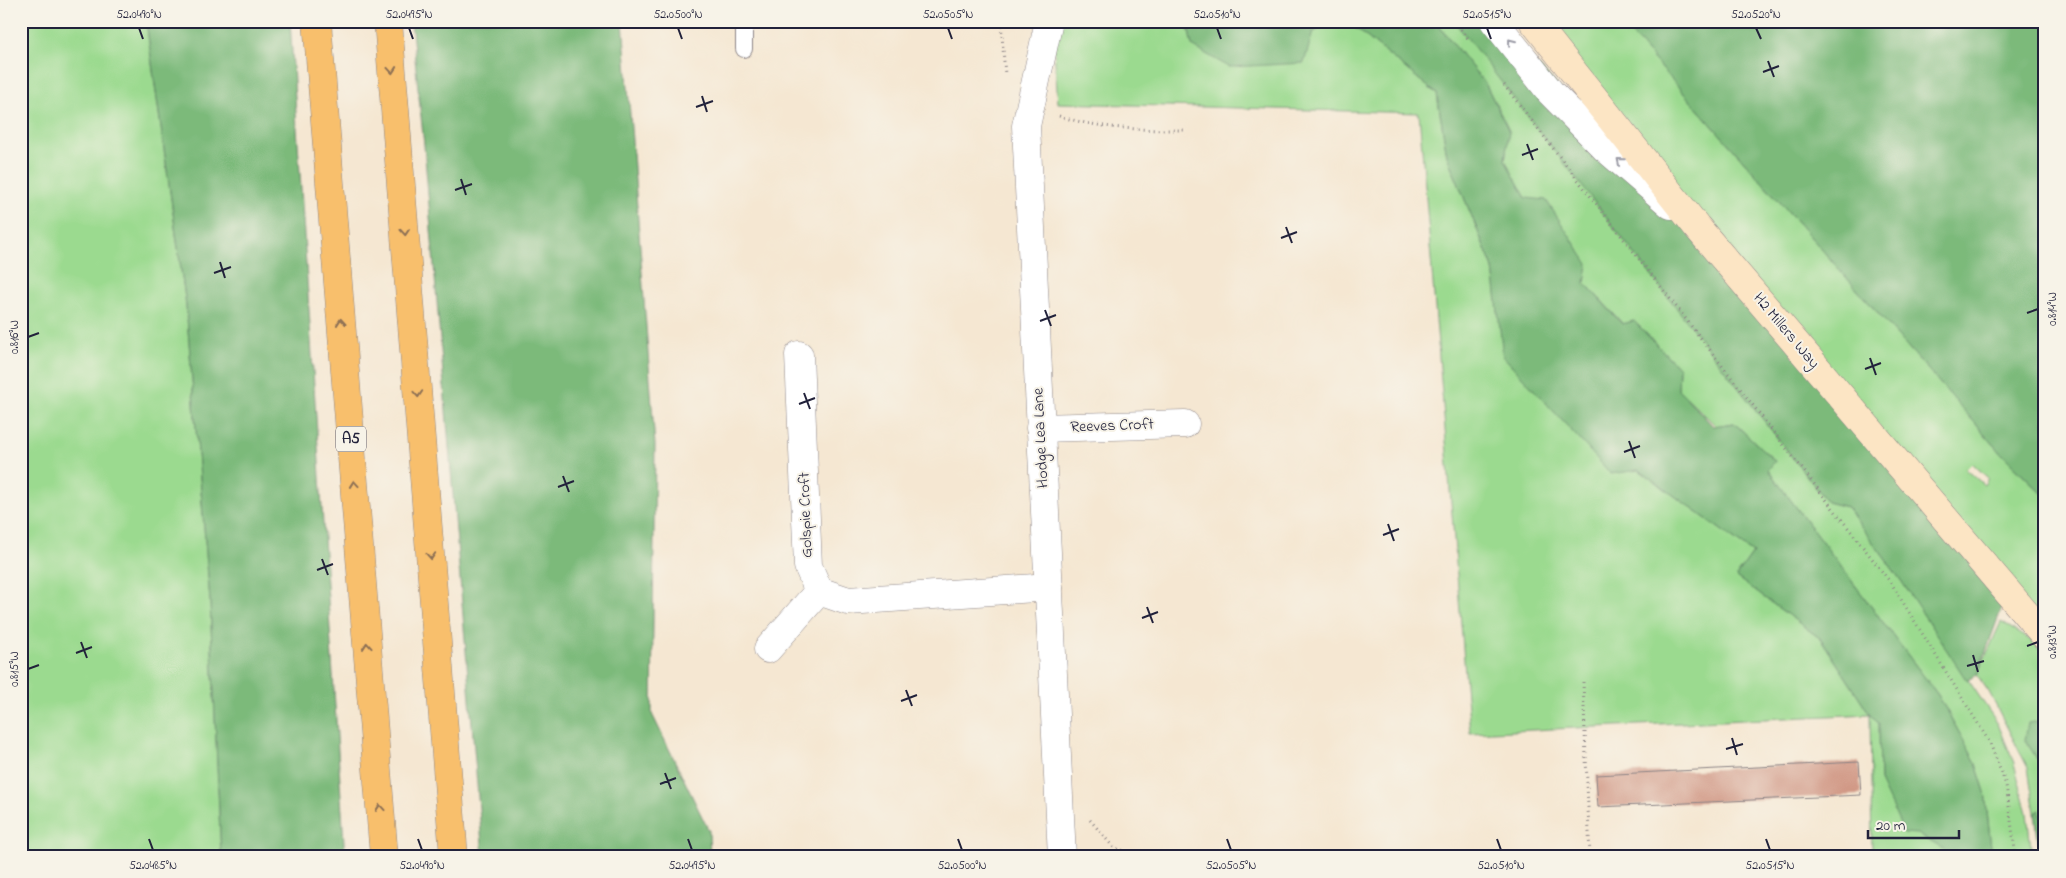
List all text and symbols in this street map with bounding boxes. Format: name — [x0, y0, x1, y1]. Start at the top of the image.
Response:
text: 52.0490°N — [116, 6, 162, 24]
text: 52.0495°N — [385, 6, 433, 24]
text: 52.0500°N — [653, 6, 703, 24]
text: 52.0505°N — [923, 6, 973, 24]
text: 52.0510°N — [1193, 6, 1241, 24]
text: 52.0515°N — [1462, 6, 1512, 24]
text: 52.0520°N — [1731, 6, 1781, 24]
one-way arrow — [1508, 39, 1516, 48]
one-way arrow — [387, 66, 398, 74]
one-way arrow — [1617, 159, 1626, 167]
one-way arrow — [399, 228, 410, 236]
street label: H2 Millers Way — [1747, 287, 1825, 375]
text: 0.814°W — [2044, 292, 2062, 326]
one-way arrow — [336, 318, 347, 326]
text: 0.816°W — [6, 320, 24, 354]
street label: Hodge Lea Lane — [1026, 386, 1056, 489]
one-way arrow — [412, 390, 423, 398]
street label: Reeves Croft — [1070, 413, 1155, 439]
road number: A5 — [336, 426, 366, 452]
street label: Golspie Croft — [792, 471, 819, 558]
one-way arrow — [349, 480, 360, 488]
one-way arrow — [425, 552, 436, 560]
text: 0.813°W — [2044, 625, 2062, 659]
one-way arrow — [362, 642, 373, 650]
text: 0.815°W — [6, 651, 24, 687]
one-way arrow — [375, 804, 386, 812]
scale bar — [1868, 808, 1960, 840]
text: 20 m — [1876, 815, 1906, 837]
text: 52.0485°N — [129, 857, 177, 875]
text: 52.0490°N — [399, 857, 445, 875]
text: 52.0495°N — [668, 857, 716, 875]
text: 52.0500°N — [937, 857, 987, 875]
text: 52.0505°N — [1206, 857, 1256, 875]
text: 52.0510°N — [1477, 857, 1525, 875]
text: 52.0515°N — [1745, 857, 1795, 875]

